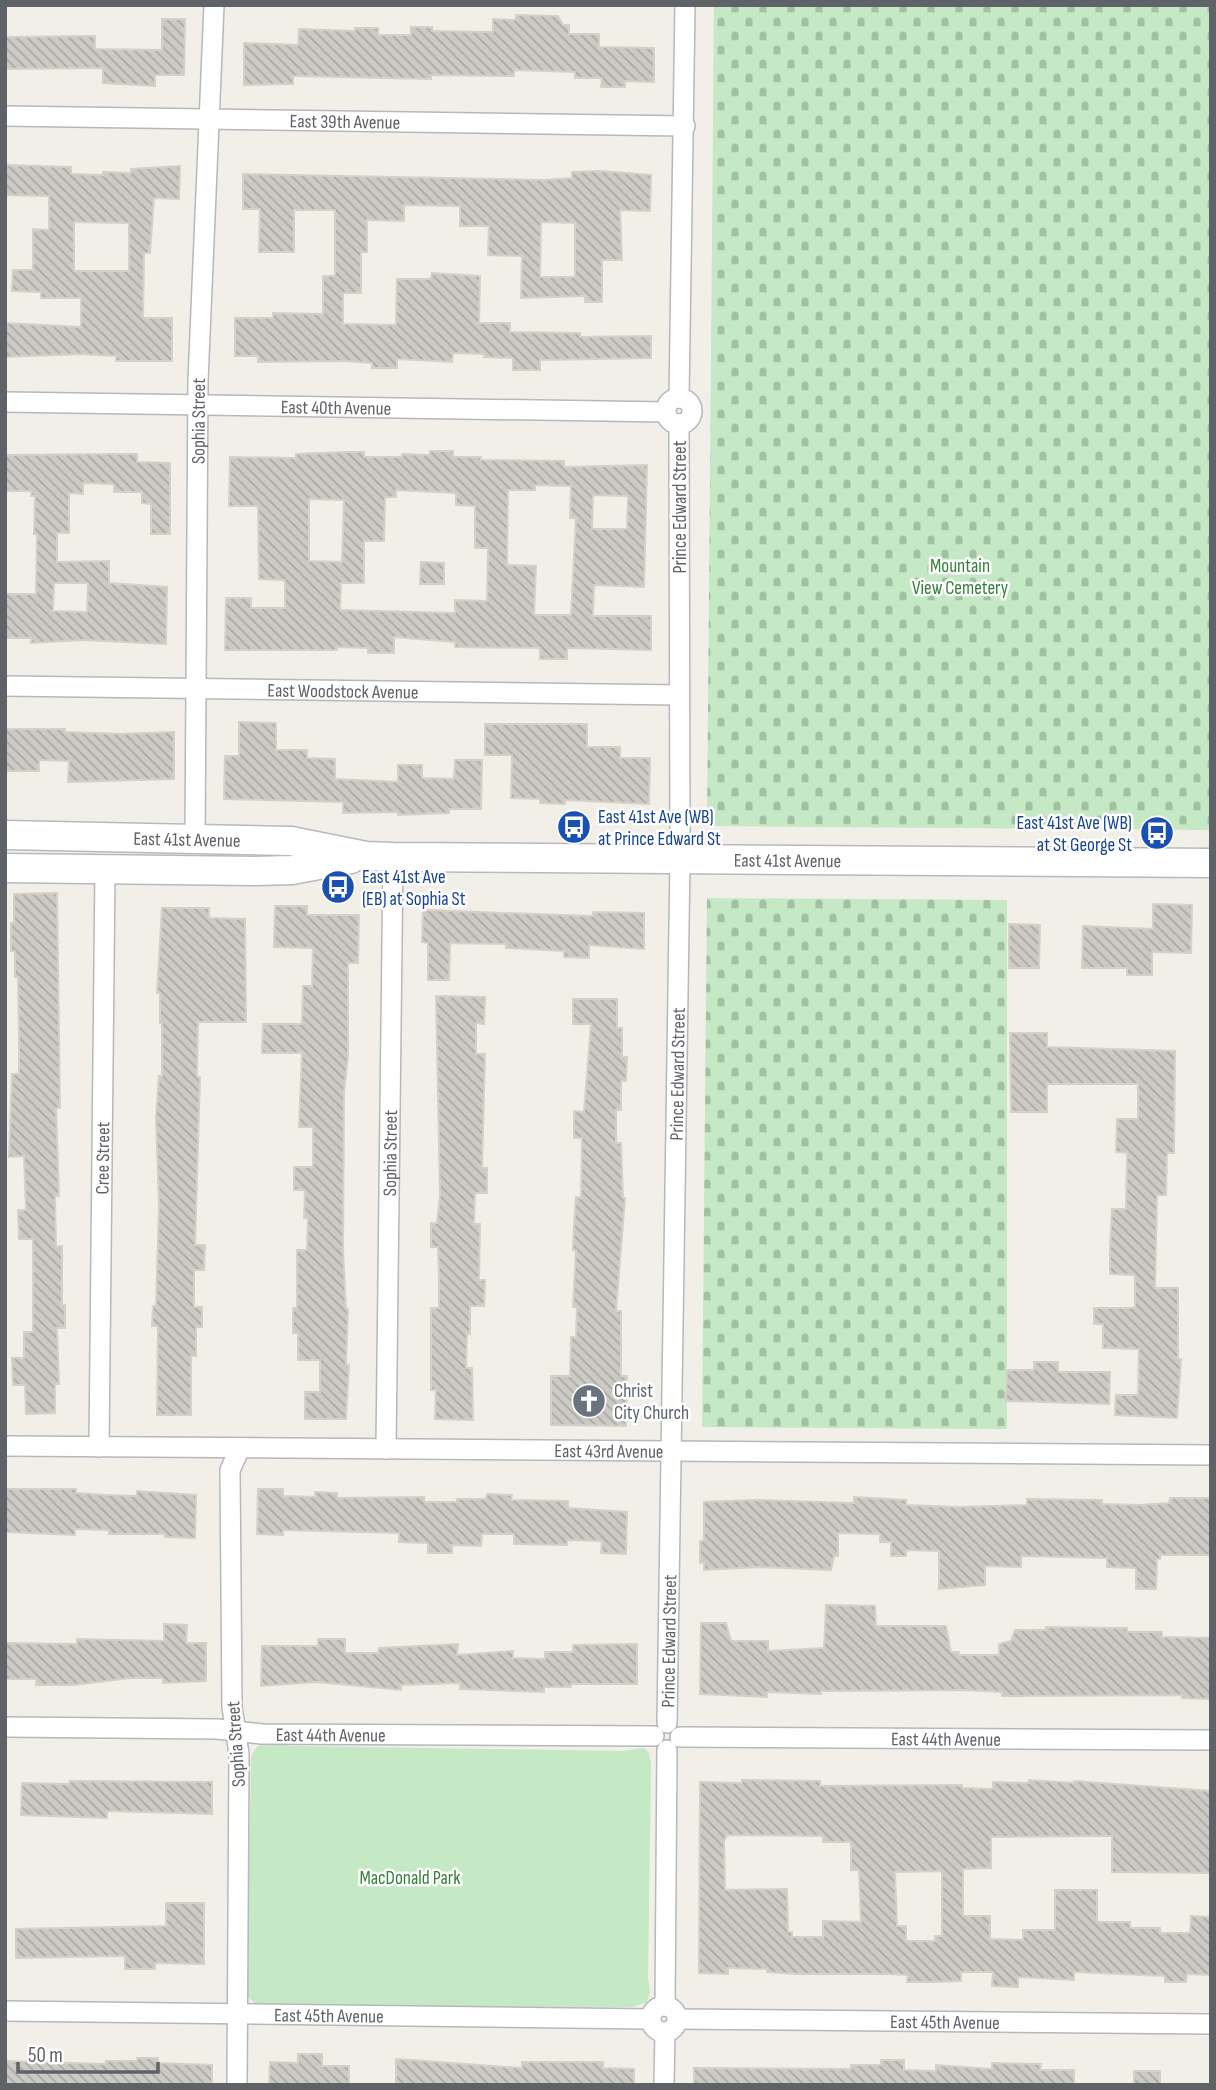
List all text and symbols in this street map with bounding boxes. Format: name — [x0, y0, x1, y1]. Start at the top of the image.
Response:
street label: East 39th Avenue — [290, 110, 400, 135]
street label: Sophia Street — [187, 377, 211, 464]
street label: East 40th Avenue — [281, 396, 391, 421]
street label: Prince Edward Street — [669, 440, 692, 573]
park label: Mountain View Cemetery — [912, 555, 1009, 600]
street label: East Woodstock Avenue — [267, 680, 419, 705]
place label: East 41st Ave (WB) at Prince Edward St — [598, 806, 721, 851]
bus stop icon: East 41st Ave (WB) at Prince Edward St — [555, 808, 593, 846]
place label: East 41st Ave (WB) at St George St — [1016, 812, 1132, 857]
bus stop icon: East 41st Ave (WB) at St George St — [1138, 814, 1176, 852]
street label: East 41st Avenue — [133, 828, 241, 853]
street label: East 41st Avenue — [734, 849, 841, 873]
place label: East 41st Ave (EB) at Sophia St — [362, 866, 466, 911]
bus stop icon: East 41st Ave (EB) at Sophia St — [319, 868, 357, 906]
street label: Prince Edward Street — [666, 1007, 691, 1141]
street label: Sophia Street — [379, 1110, 403, 1196]
street label: Cree Street — [92, 1121, 115, 1195]
place label: Christ City Church — [614, 1380, 689, 1425]
church icon: Christ City Church — [570, 1382, 608, 1420]
street label: East 43rd Avenue — [554, 1440, 664, 1464]
street label: Prince Edward Street — [657, 1574, 682, 1708]
street label: Sophia Street — [222, 1700, 251, 1788]
street label: East 44th Avenue — [276, 1724, 386, 1748]
street label: East 44th Avenue — [891, 1728, 1001, 1752]
park label: MacDonald Park — [359, 1867, 461, 1890]
street label: East 45th Avenue — [274, 2004, 384, 2029]
street label: East 45th Avenue — [890, 2011, 1000, 2035]
scale bar — [18, 2030, 158, 2074]
text: 50 m — [28, 2043, 63, 2068]

